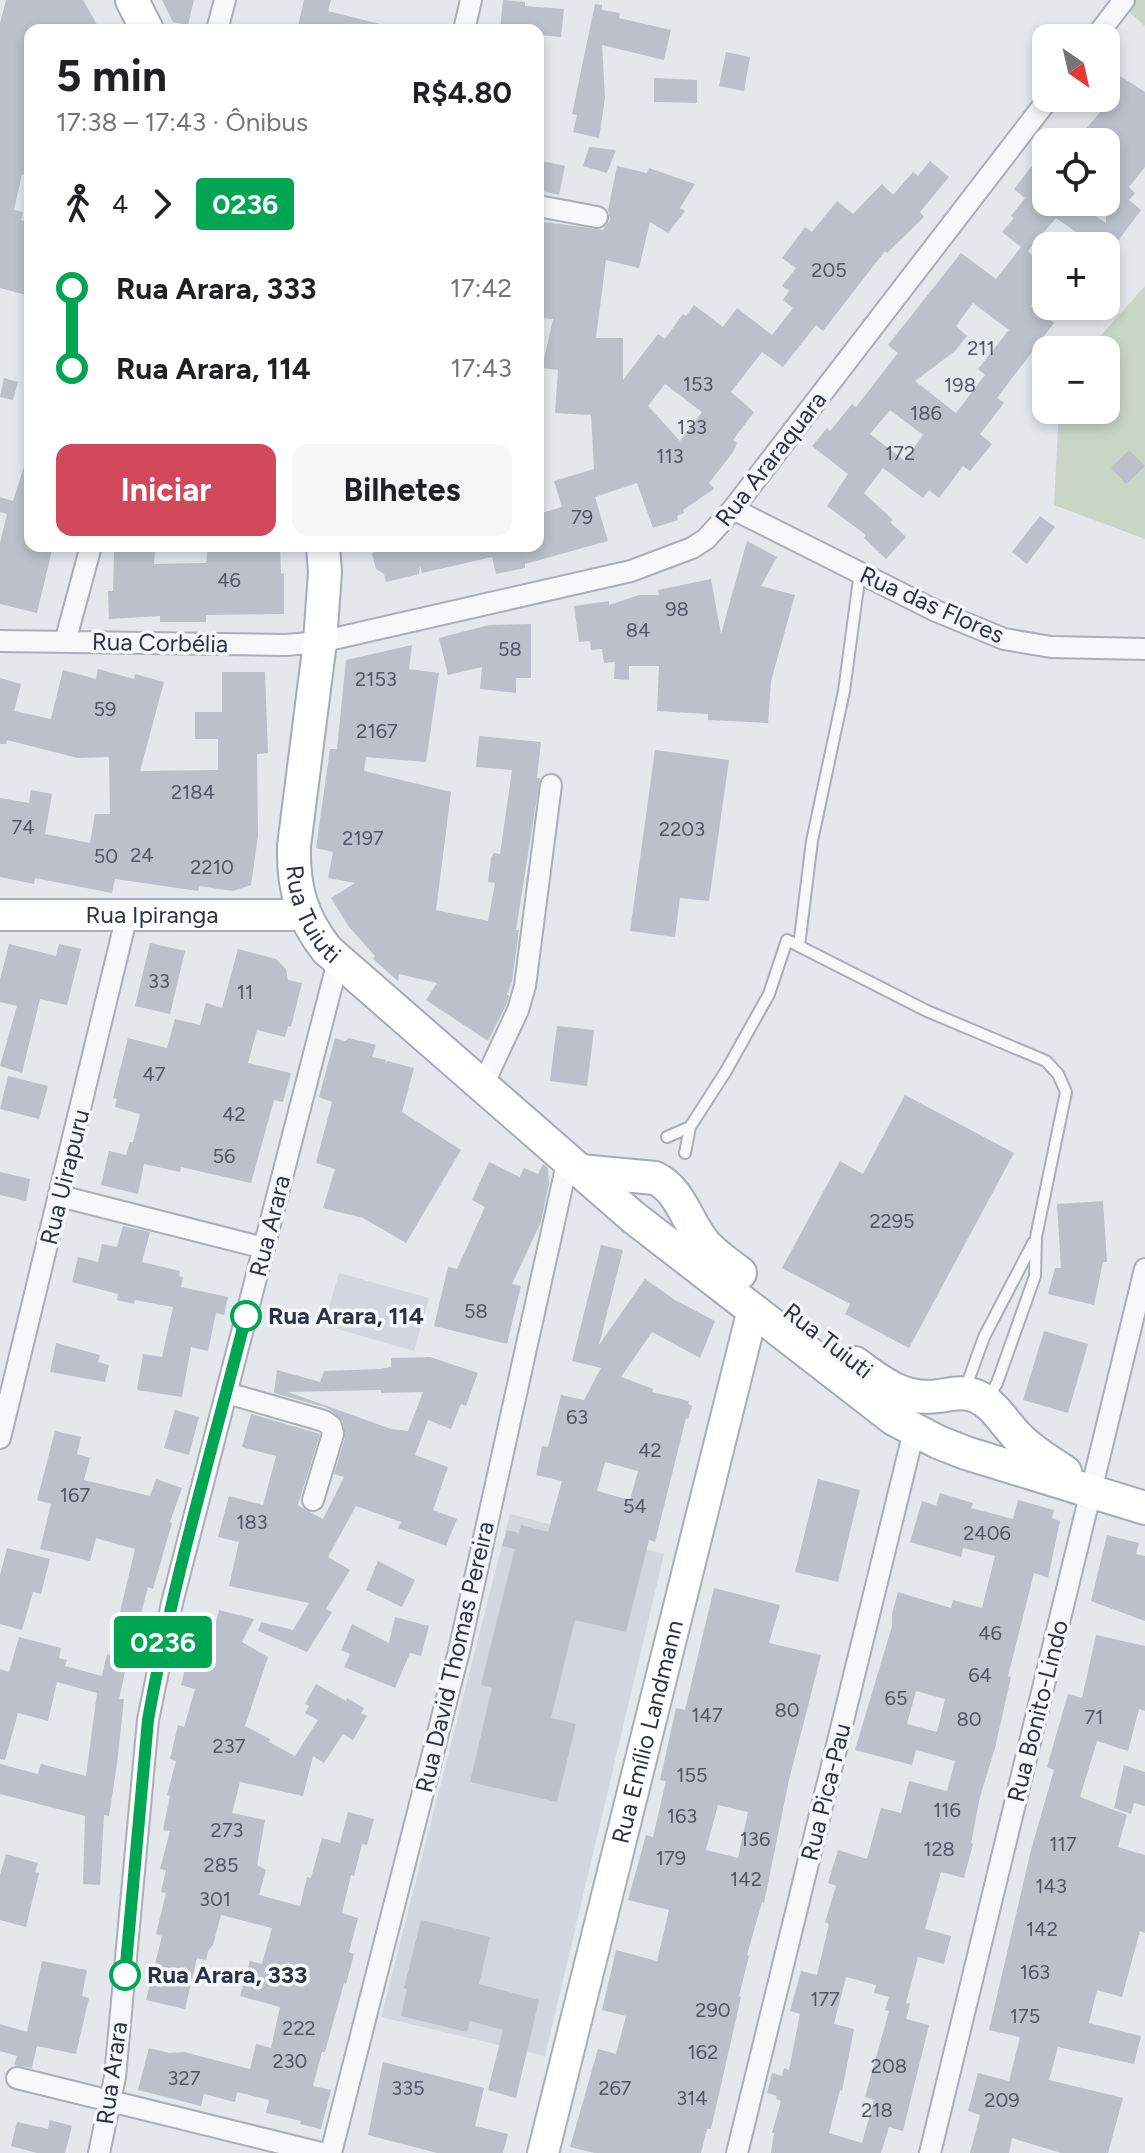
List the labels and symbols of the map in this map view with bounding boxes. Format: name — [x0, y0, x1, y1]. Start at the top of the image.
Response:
north arrow — [1032, 24, 1120, 112]
house number: 205 — [811, 258, 847, 282]
house number: 211 — [967, 336, 995, 360]
house number: 153 — [683, 372, 713, 396]
house number: 198 — [944, 373, 976, 397]
street label: Rua Araraquara — [709, 385, 832, 532]
house number: 186 — [910, 401, 942, 425]
house number: 133 — [677, 415, 707, 439]
house number: 172 — [885, 441, 915, 465]
house number: 113 — [656, 444, 684, 468]
house number: 79 — [571, 505, 593, 529]
street label: Rua das Flores — [856, 560, 1009, 649]
house number: 46 — [217, 568, 241, 592]
house number: 98 — [665, 597, 689, 621]
house number: 84 — [626, 618, 650, 642]
street label: Rua Corbélia — [92, 627, 228, 658]
house number: 58 — [498, 637, 522, 661]
house number: 2153 — [355, 667, 397, 691]
house number: 59 — [94, 697, 116, 721]
house number: 2167 — [356, 719, 398, 743]
house number: 2184 — [171, 780, 215, 804]
house number: 74 — [11, 815, 35, 839]
house number: 2203 — [659, 817, 705, 841]
house number: 2197 — [342, 826, 384, 850]
house number: 24 — [130, 843, 154, 867]
house number: 50 — [94, 844, 118, 868]
house number: 2210 — [190, 855, 234, 879]
street label: Rua Tuiuti — [280, 864, 347, 969]
street label: Rua Ipiranga — [85, 900, 219, 929]
house number: 33 — [148, 969, 170, 993]
house number: 11 — [237, 980, 253, 1004]
house number: 47 — [142, 1062, 166, 1086]
house number: 42 — [222, 1102, 246, 1126]
street label: Rua Uirapuru — [34, 1106, 95, 1248]
house number: 56 — [213, 1144, 235, 1168]
street label: Rua Arara — [243, 1172, 296, 1280]
house number: 2295 — [869, 1209, 915, 1233]
street label: Rua Tuiuti — [778, 1297, 879, 1385]
house number: 58 — [464, 1299, 488, 1323]
marker: Rua Arara, 114 — [231, 1301, 261, 1331]
place label: Rua Arara, 114 — [268, 1301, 424, 1330]
house number: 63 — [566, 1405, 588, 1429]
house number: 42 — [638, 1438, 662, 1462]
house number: 167 — [60, 1483, 90, 1507]
house number: 54 — [623, 1494, 647, 1518]
house number: 183 — [236, 1510, 268, 1534]
street label: Rua David Thomas Pereira — [409, 1518, 500, 1795]
house number: 2406 — [963, 1521, 1011, 1545]
line badge: 0236 — [107, 1616, 219, 1668]
street label: Rua Emílio Landmann — [606, 1617, 689, 1846]
street label: Rua Bonito-Lindo — [1001, 1617, 1074, 1805]
house number: 46 — [978, 1621, 1002, 1645]
house number: 64 — [968, 1663, 992, 1687]
house number: 65 — [885, 1686, 907, 1710]
house number: 80 — [774, 1698, 800, 1722]
house number: 147 — [691, 1703, 723, 1727]
house number: 71 — [1085, 1705, 1104, 1729]
house number: 80 — [956, 1707, 982, 1731]
street label: Rua Pica-Pau — [794, 1720, 857, 1864]
house number: 237 — [213, 1734, 246, 1758]
house number: 155 — [676, 1763, 708, 1787]
house number: 116 — [933, 1798, 961, 1822]
house number: 163 — [667, 1804, 697, 1828]
house number: 273 — [211, 1818, 243, 1842]
house number: 136 — [740, 1827, 770, 1851]
house number: 117 — [1049, 1832, 1077, 1856]
house number: 128 — [923, 1837, 955, 1861]
house number: 179 — [656, 1846, 686, 1870]
house number: 285 — [204, 1853, 238, 1877]
house number: 142 — [730, 1867, 762, 1891]
house number: 143 — [1035, 1874, 1067, 1898]
house number: 301 — [199, 1887, 231, 1911]
house number: 142 — [1026, 1917, 1058, 1941]
marker: Rua Arara, 333 — [110, 1960, 140, 1990]
place label: Rua Arara, 333 — [147, 1960, 307, 1989]
house number: 163 — [1020, 1960, 1050, 1984]
house number: 177 — [810, 1987, 840, 2011]
house number: 290 — [695, 1998, 731, 2022]
house number: 175 — [1010, 2004, 1040, 2028]
house number: 222 — [282, 2016, 316, 2040]
street label: Rua Arara — [90, 2020, 133, 2126]
house number: 162 — [688, 2040, 718, 2064]
house number: 230 — [273, 2049, 307, 2073]
house number: 208 — [871, 2054, 907, 2078]
house number: 327 — [168, 2066, 201, 2090]
house number: 335 — [391, 2076, 425, 2100]
house number: 267 — [598, 2076, 632, 2100]
house number: 314 — [676, 2086, 708, 2110]
house number: 209 — [984, 2088, 1020, 2112]
house number: 218 — [861, 2098, 893, 2122]

